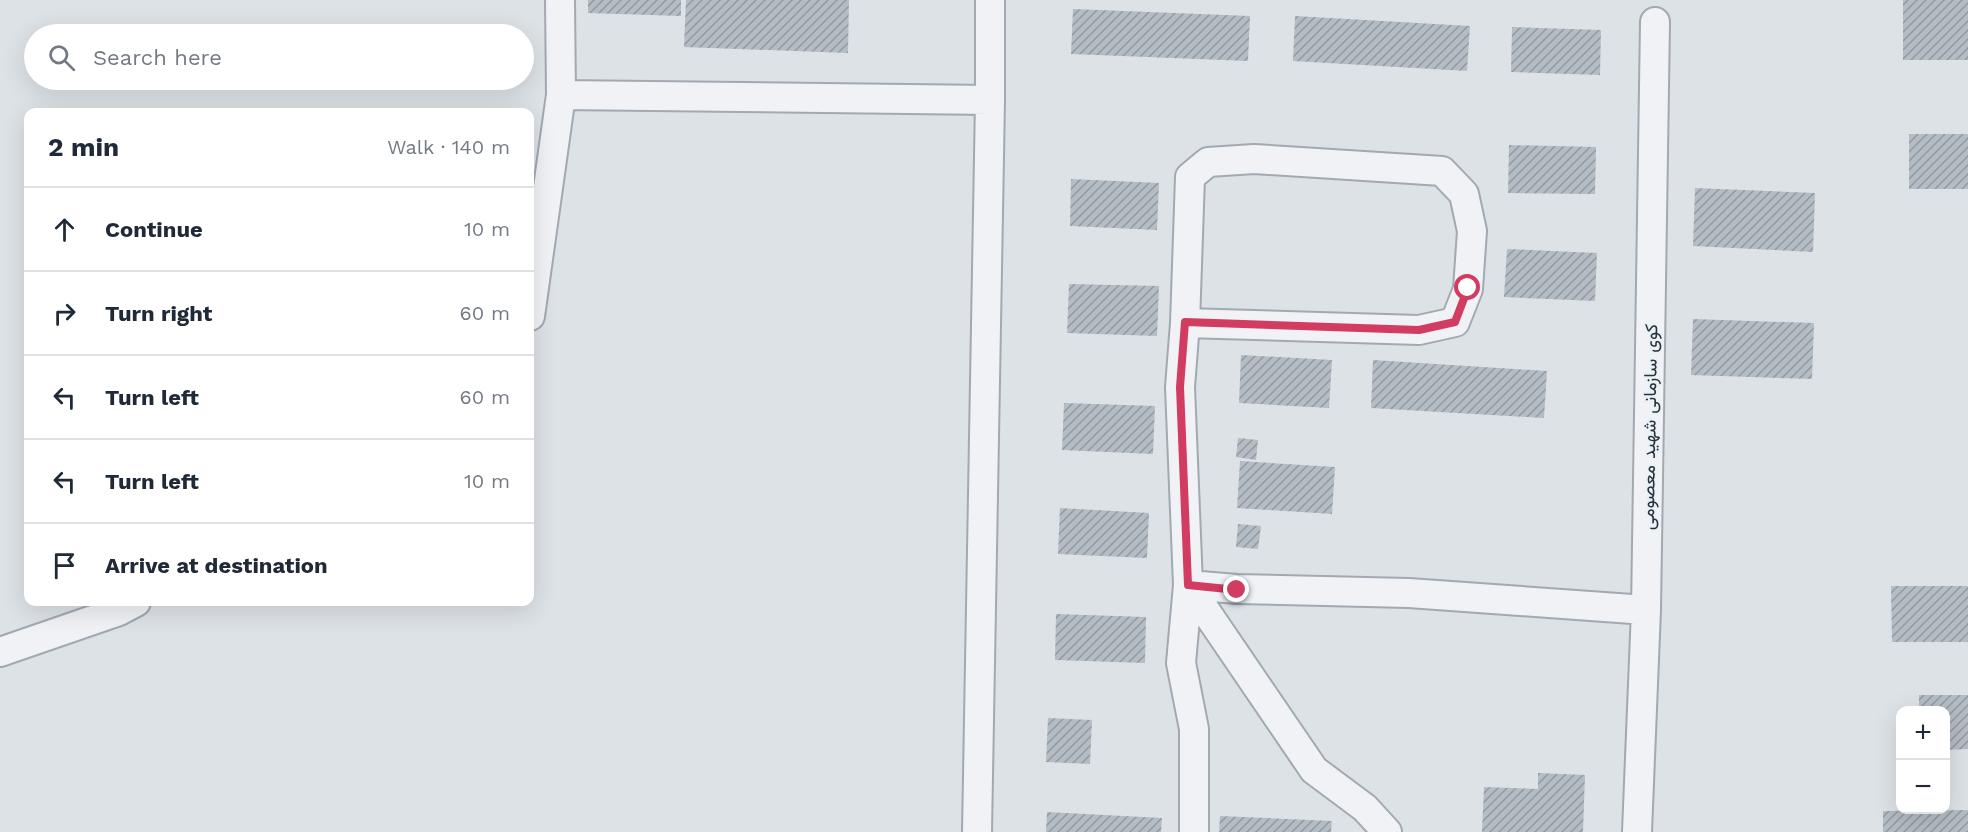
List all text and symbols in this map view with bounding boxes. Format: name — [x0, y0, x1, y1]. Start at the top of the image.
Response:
search box — [24, 24, 534, 90]
icon: search — [45, 41, 78, 74]
text: Search here — [93, 45, 222, 70]
text: 2 min — [48, 132, 119, 162]
text: Walk · 140 m — [387, 135, 510, 159]
icon: ahead — [48, 213, 81, 246]
text: Continue — [105, 217, 203, 242]
text: 10 m — [464, 217, 510, 241]
route start — [1454, 274, 1480, 300]
icon: right — [48, 297, 81, 330]
text: Turn right — [105, 301, 212, 326]
text: 60 m — [460, 301, 510, 325]
street label: کوی سازمانی شهید معصومی — [1637, 324, 1662, 530]
icon: left — [48, 381, 81, 414]
text: Turn left — [105, 385, 199, 410]
text: 60 m — [460, 385, 510, 409]
icon: left — [48, 465, 81, 498]
text: Turn left — [105, 469, 199, 494]
text: 10 m — [464, 469, 510, 493]
icon: arrive — [48, 549, 81, 582]
text: Arrive at destination — [105, 553, 328, 578]
route end — [1223, 576, 1249, 602]
map controls — [1896, 706, 1950, 814]
button: + — [1896, 706, 1950, 760]
button: − — [1896, 760, 1950, 814]

